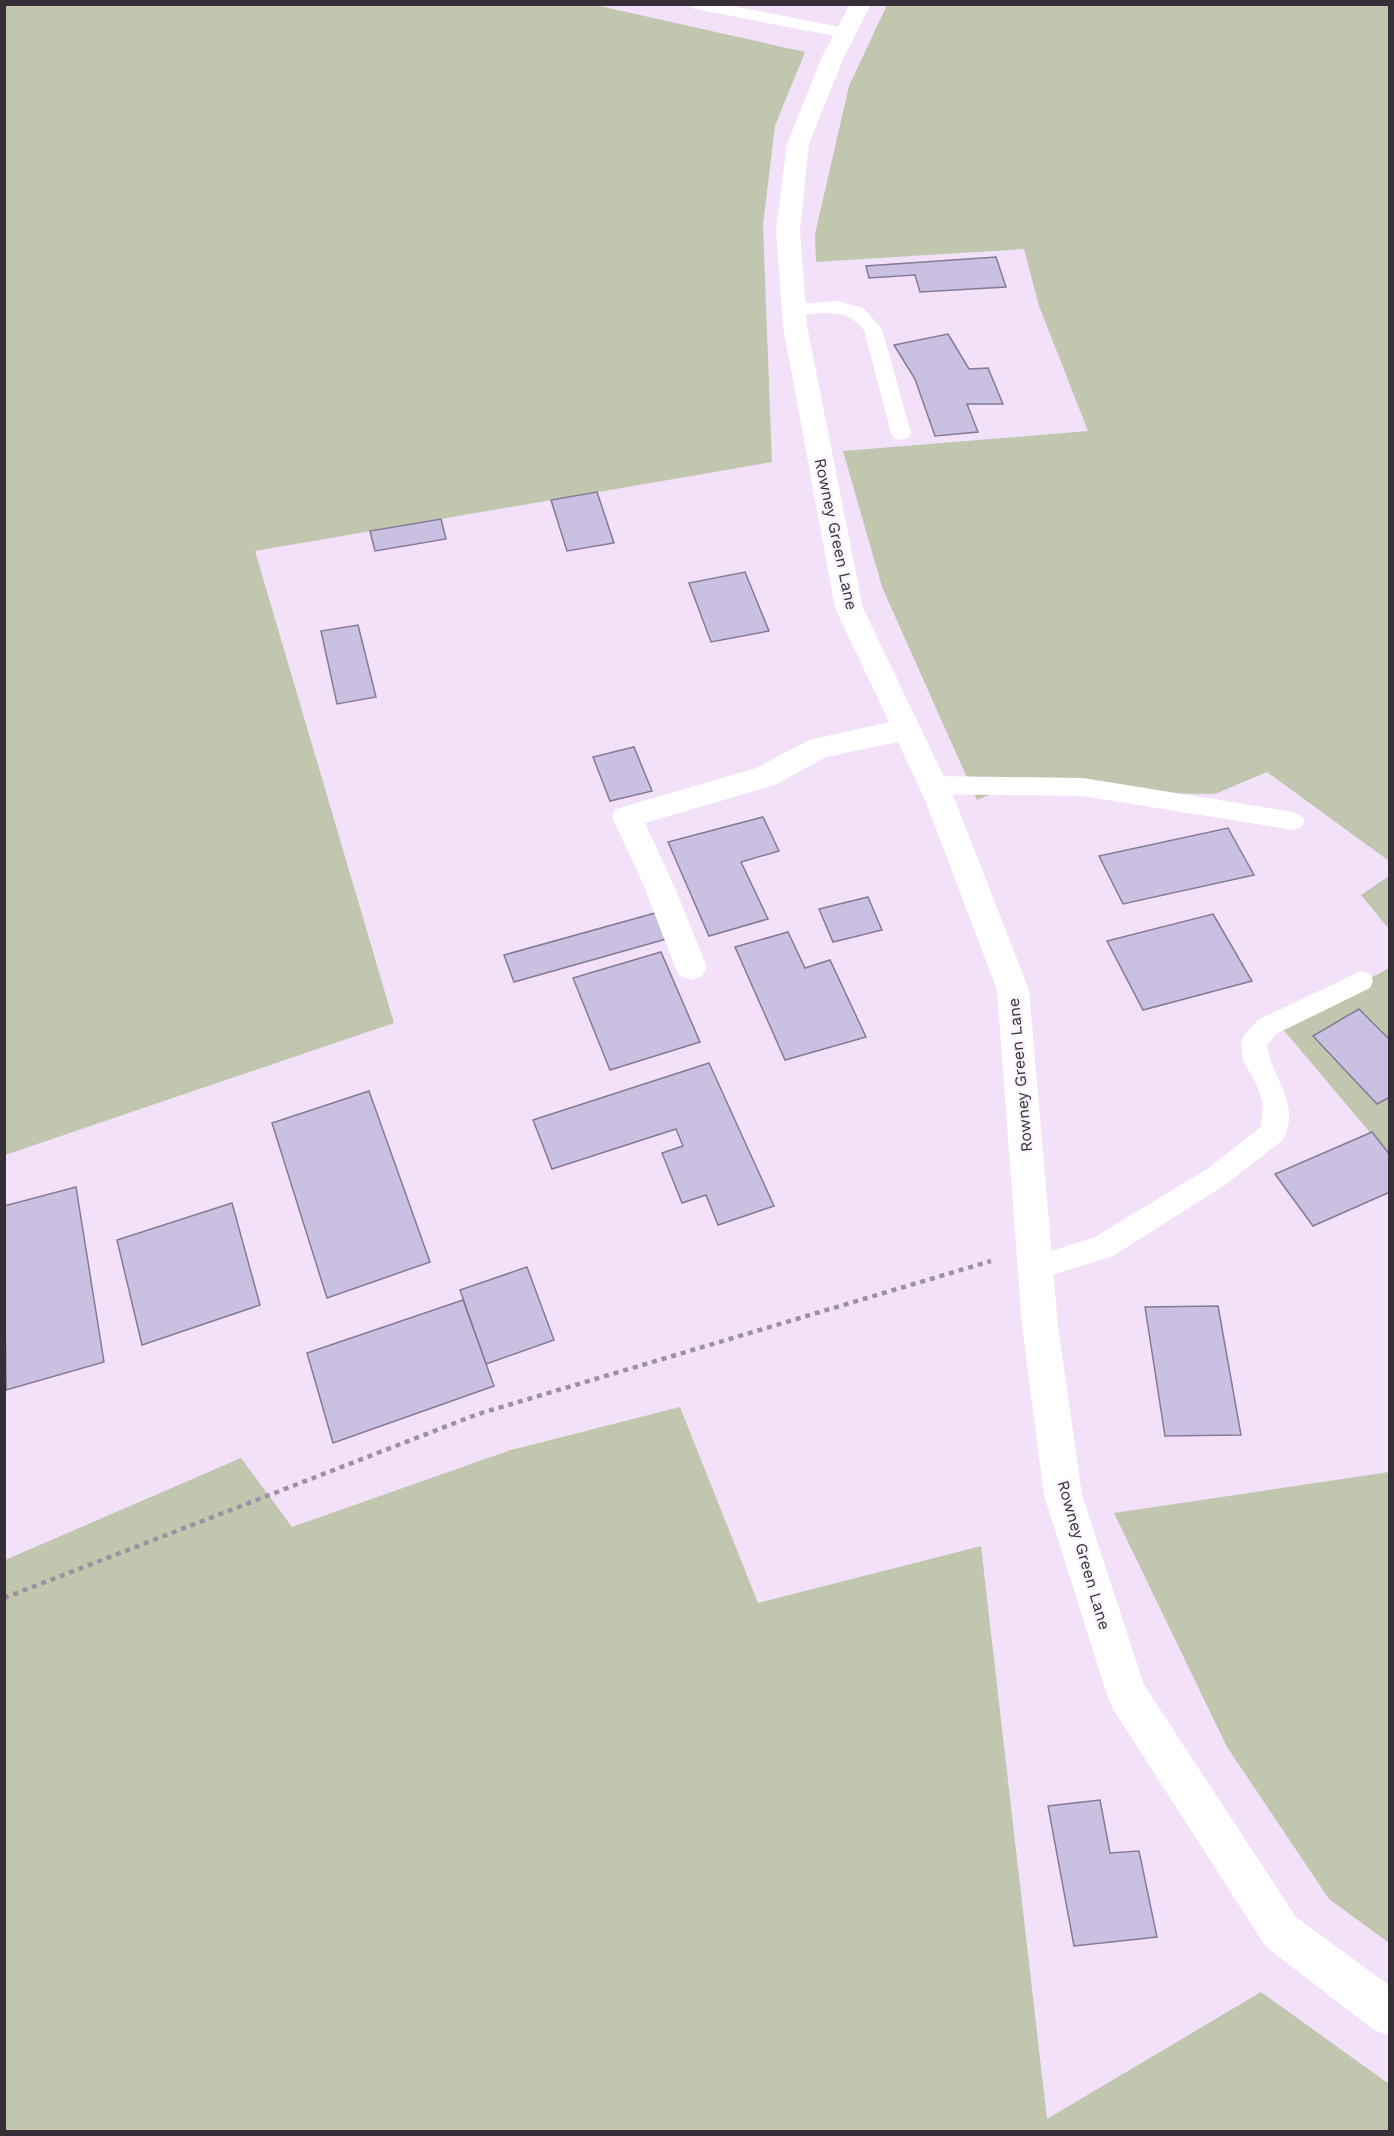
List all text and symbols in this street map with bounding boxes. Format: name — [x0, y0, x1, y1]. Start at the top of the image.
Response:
street label: Rowney Green Lane — [811, 456, 861, 612]
street label: Rowney Green Lane — [1004, 997, 1036, 1153]
street label: Rowney Green Lane — [1054, 1478, 1114, 1632]

